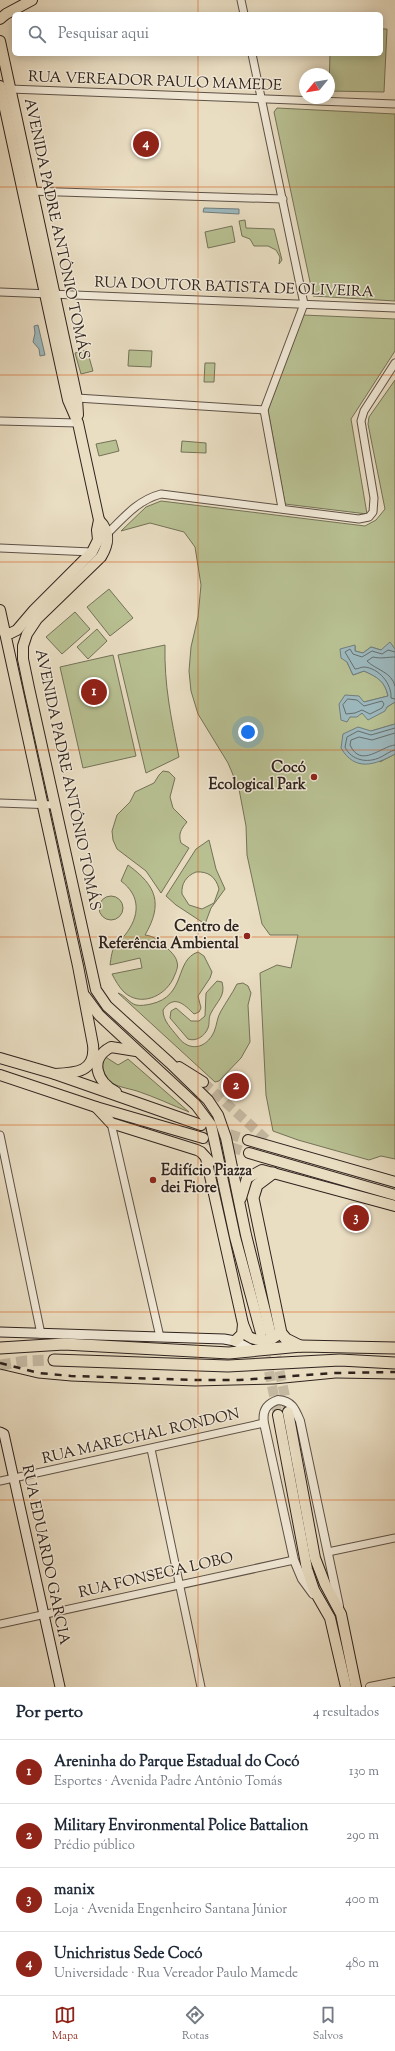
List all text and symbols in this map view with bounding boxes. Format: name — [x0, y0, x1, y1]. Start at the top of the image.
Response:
search box — [12, 12, 383, 56]
icon: search — [26, 23, 48, 45]
text: Pesquisar aqui — [58, 24, 149, 45]
street label: RUA VEREADOR PAULO MAMEDE — [28, 67, 282, 97]
north arrow — [299, 68, 335, 104]
street label: AVENIDA PADRE ANTÔNIO TOMÁS — [18, 96, 95, 362]
pin: 4 — [133, 129, 159, 159]
street label: RUA DOUTOR BATISTA DE OLIVEIRA — [94, 273, 374, 303]
street label: AVENIDA PADRE ANTÔNIO TOMÁS — [29, 647, 106, 913]
pin: 1 — [81, 677, 107, 707]
your location — [238, 722, 258, 742]
place label: Cocó Ecological Park — [209, 758, 307, 796]
marker: Cocó Ecological Park — [309, 772, 319, 782]
place label: Centro de Referência Ambiental — [99, 917, 240, 955]
marker: Centro de Referência Ambiental — [242, 931, 252, 941]
pin: 2 — [223, 1071, 249, 1101]
place label: Edifício Piazza dei Fiore — [161, 1161, 252, 1199]
marker: Edifício Piazza dei Fiore — [148, 1175, 158, 1185]
pin: 3 — [343, 1203, 369, 1233]
street label: RUA MARECHAL RONDON — [40, 1404, 242, 1470]
street label: RUA EDUARDO GARCIA — [16, 1463, 74, 1647]
street label: RUA FONSECA LOBO — [76, 1548, 236, 1604]
text: Por perto — [16, 1701, 83, 1725]
text: 4 resultados — [313, 1704, 379, 1722]
text: Areninha do Parque Estadual do Cocó — [54, 1752, 299, 1773]
text: 1 — [27, 1763, 31, 1781]
text: 130 m — [349, 1763, 379, 1781]
text: Esportes · Avenida Padre Antônio Tomás — [54, 1773, 282, 1791]
text: Military Environmental Police Battalion — [54, 1816, 308, 1837]
text: 2 — [26, 1827, 32, 1845]
text: 290 m — [346, 1827, 379, 1845]
text: Prédio público — [54, 1837, 135, 1855]
text: manix — [54, 1880, 95, 1901]
text: 3 — [26, 1891, 32, 1909]
text: 400 m — [345, 1891, 379, 1909]
text: Loja · Avenida Engenheiro Santana Júnior — [54, 1901, 287, 1919]
text: Unichristus Sede Cocó — [54, 1944, 203, 1965]
text: 4 — [26, 1955, 32, 1973]
text: 480 m — [346, 1955, 379, 1973]
text: Universidade · Rua Vereador Paulo Mamede — [54, 1965, 298, 1983]
tab: Mapa — [52, 2004, 78, 2044]
tab: Rotas — [182, 2004, 209, 2044]
tab: Salvos — [313, 2004, 343, 2044]

